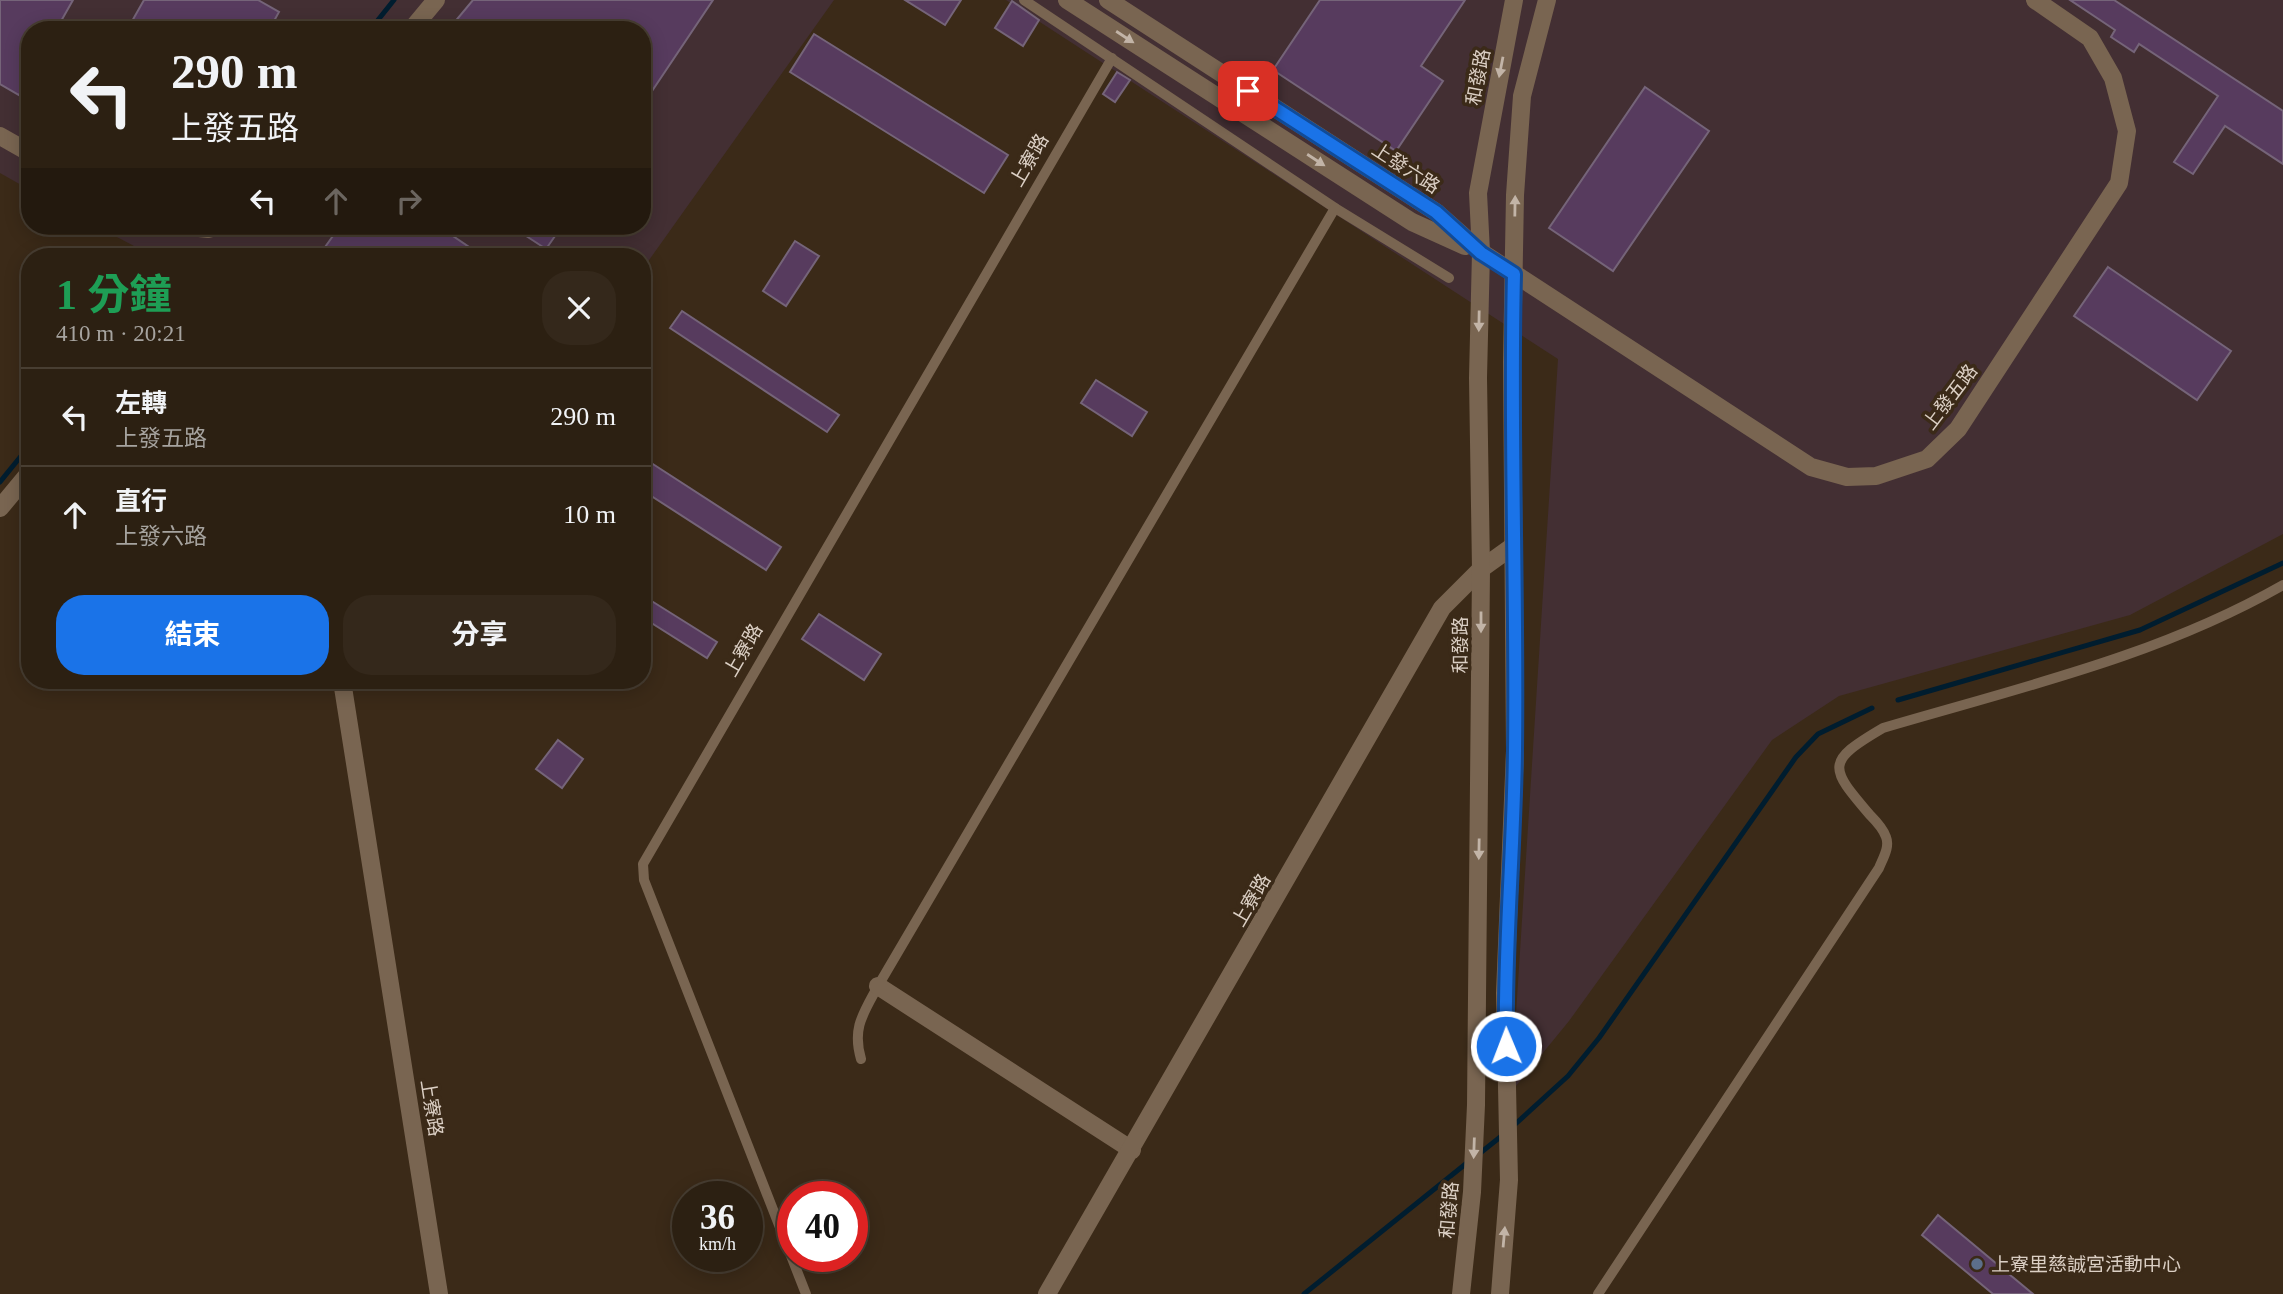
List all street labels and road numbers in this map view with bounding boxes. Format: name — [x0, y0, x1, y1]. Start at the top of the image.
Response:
street label: 和發路 — [1462, 47, 1494, 107]
street label: 上寮路 — [1006, 130, 1052, 190]
street label: 上發六路 — [1368, 138, 1444, 198]
street label: 上發五路 — [1919, 360, 1981, 434]
street label: 和發路 — [1450, 616, 1471, 674]
street label: 上寮路 — [720, 620, 766, 680]
street label: 上寮路 — [1228, 870, 1274, 930]
street label: 上寮路 — [417, 1078, 447, 1138]
street label: 和發路 — [1436, 1181, 1462, 1239]

